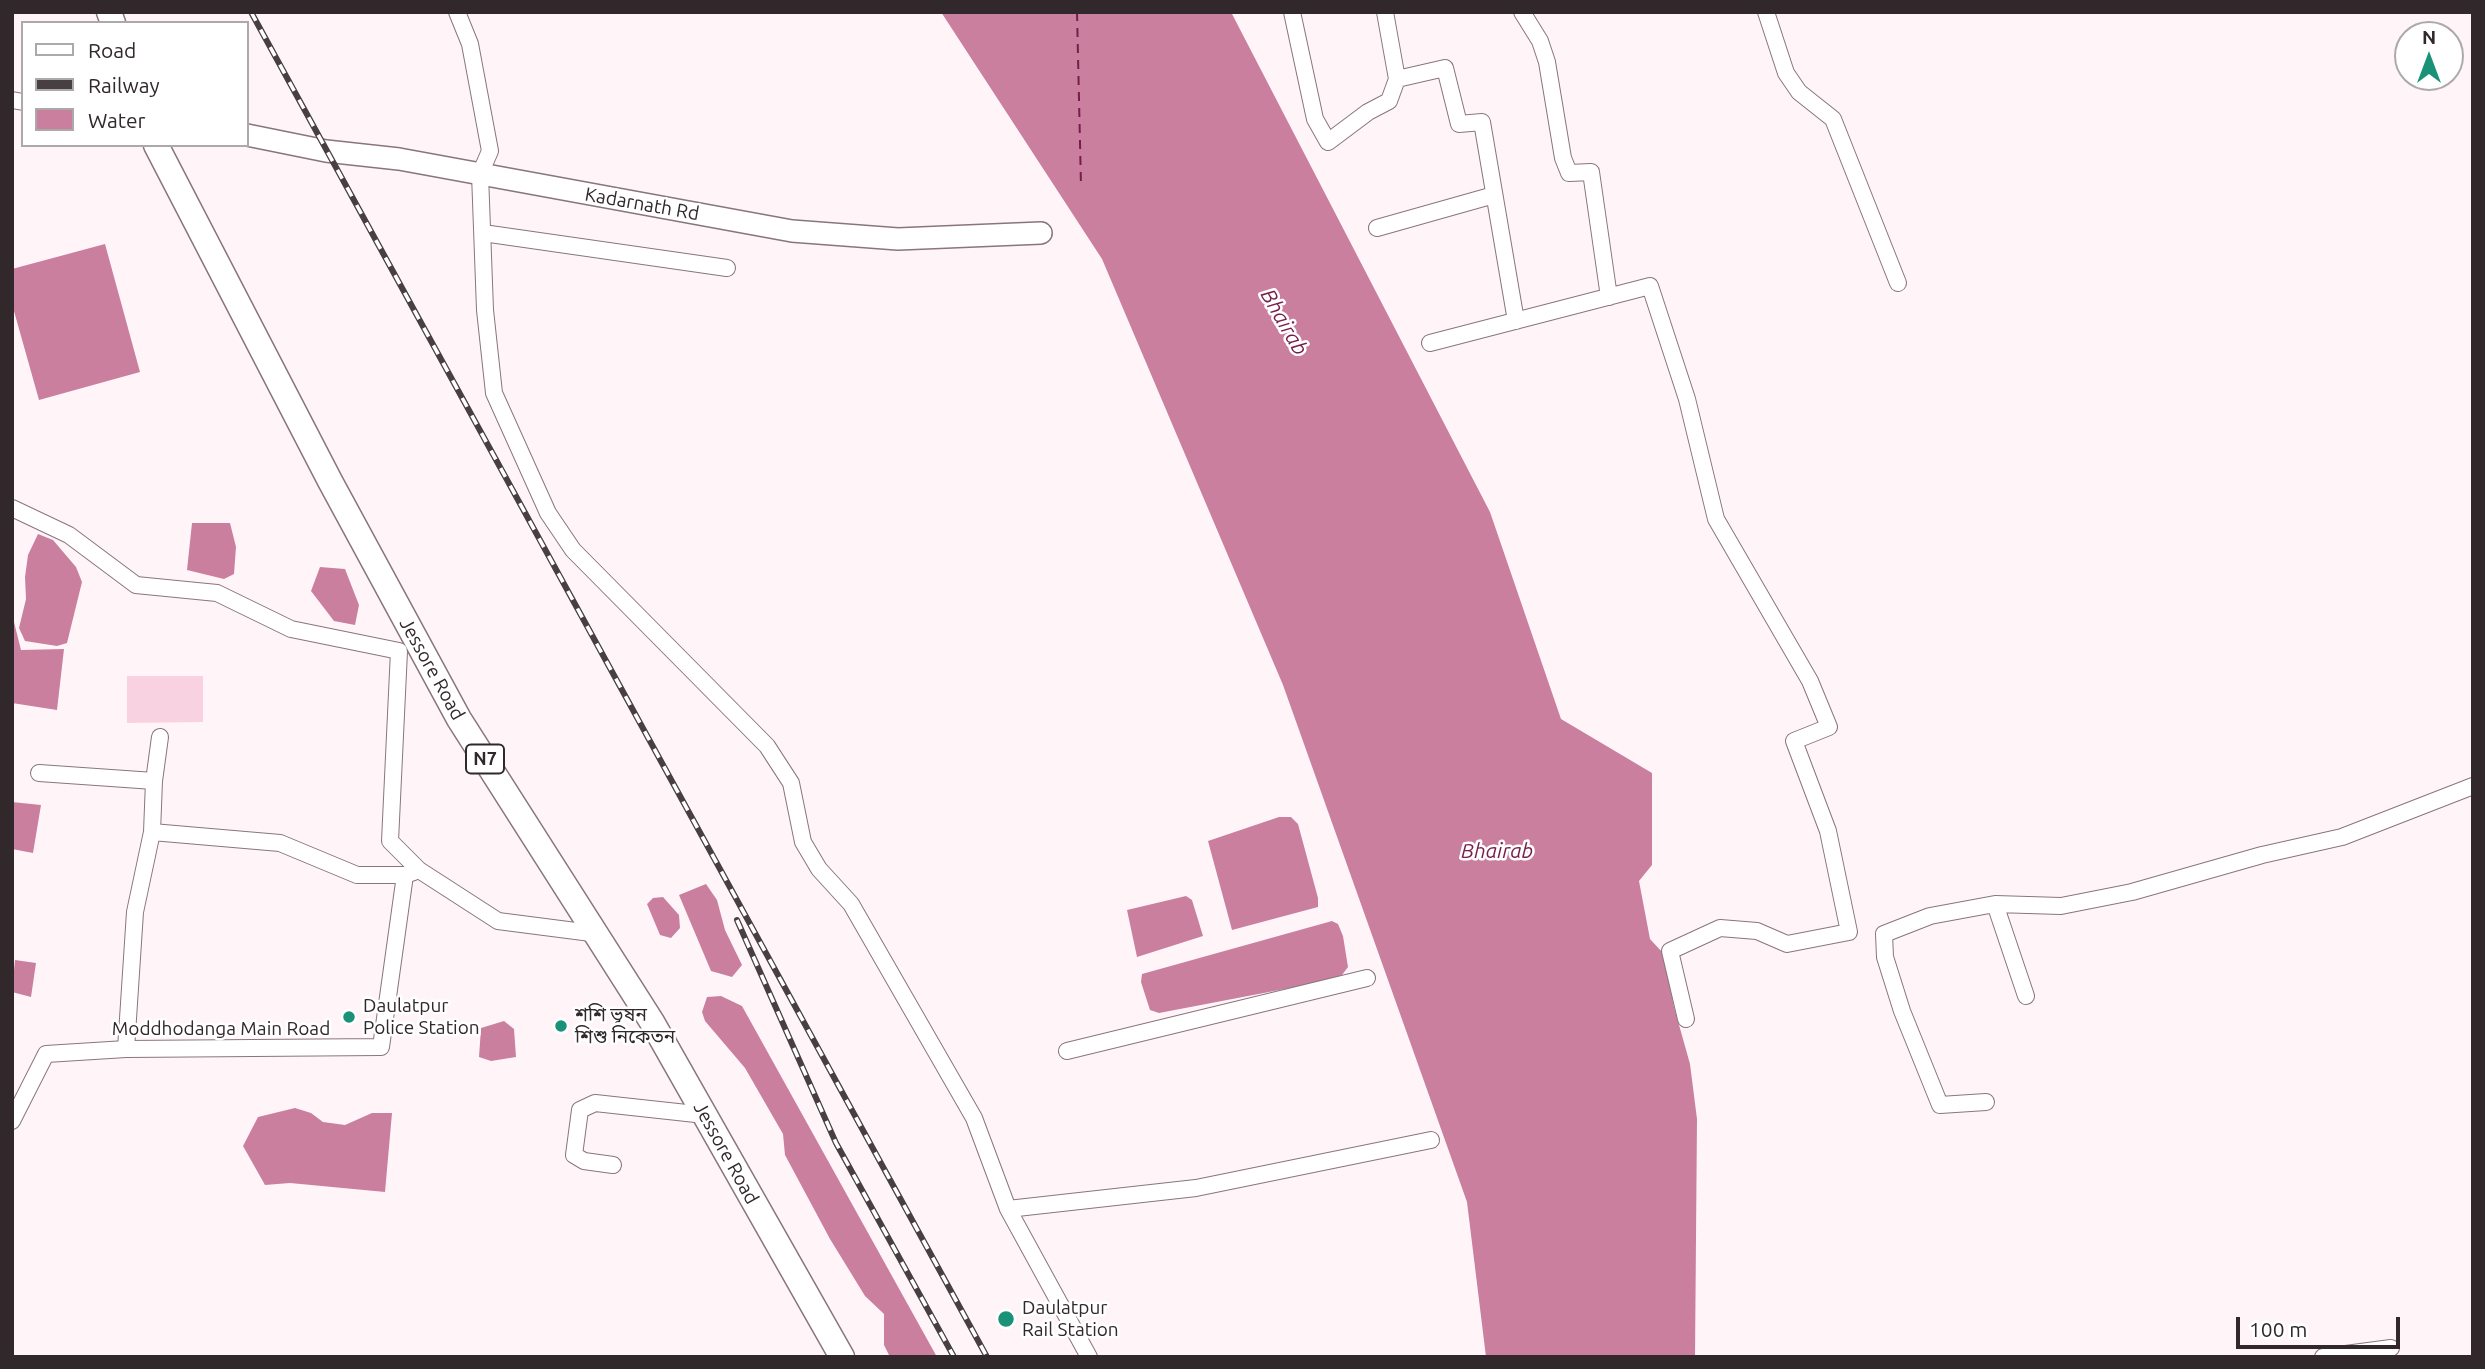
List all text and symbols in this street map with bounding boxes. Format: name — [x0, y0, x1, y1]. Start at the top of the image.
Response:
legend — [21, 21, 248, 147]
north arrow — [2394, 21, 2464, 91]
text: N — [2422, 26, 2436, 48]
text: Road — [88, 38, 136, 62]
text: Railway — [88, 73, 160, 97]
text: Water — [88, 108, 146, 132]
street label: Kadarnath Rd — [583, 183, 701, 225]
water label: Bhairab — [1255, 285, 1313, 359]
street label: Jessore Road — [395, 614, 469, 724]
road number: N7 — [466, 744, 504, 774]
water label: Bhairab — [1461, 838, 1533, 864]
place label: Daulatpur Police Station — [363, 995, 480, 1039]
place label: শশি ভূষন শিশু নিকেতন — [575, 1004, 675, 1048]
marker: Daulatpur Police Station — [341, 1009, 357, 1025]
street label: Moddhodanga Main Road — [112, 1018, 330, 1040]
marker: শশি ভূষন শিশু নিকেতন — [553, 1018, 569, 1034]
street label: Jessore Road — [689, 1098, 763, 1208]
place label: Daulatpur Rail Station — [1022, 1297, 1119, 1341]
scale bar — [2240, 1302, 2404, 1346]
marker: Daulatpur Rail Station — [996, 1309, 1016, 1329]
text: 100 m — [2249, 1317, 2307, 1341]

